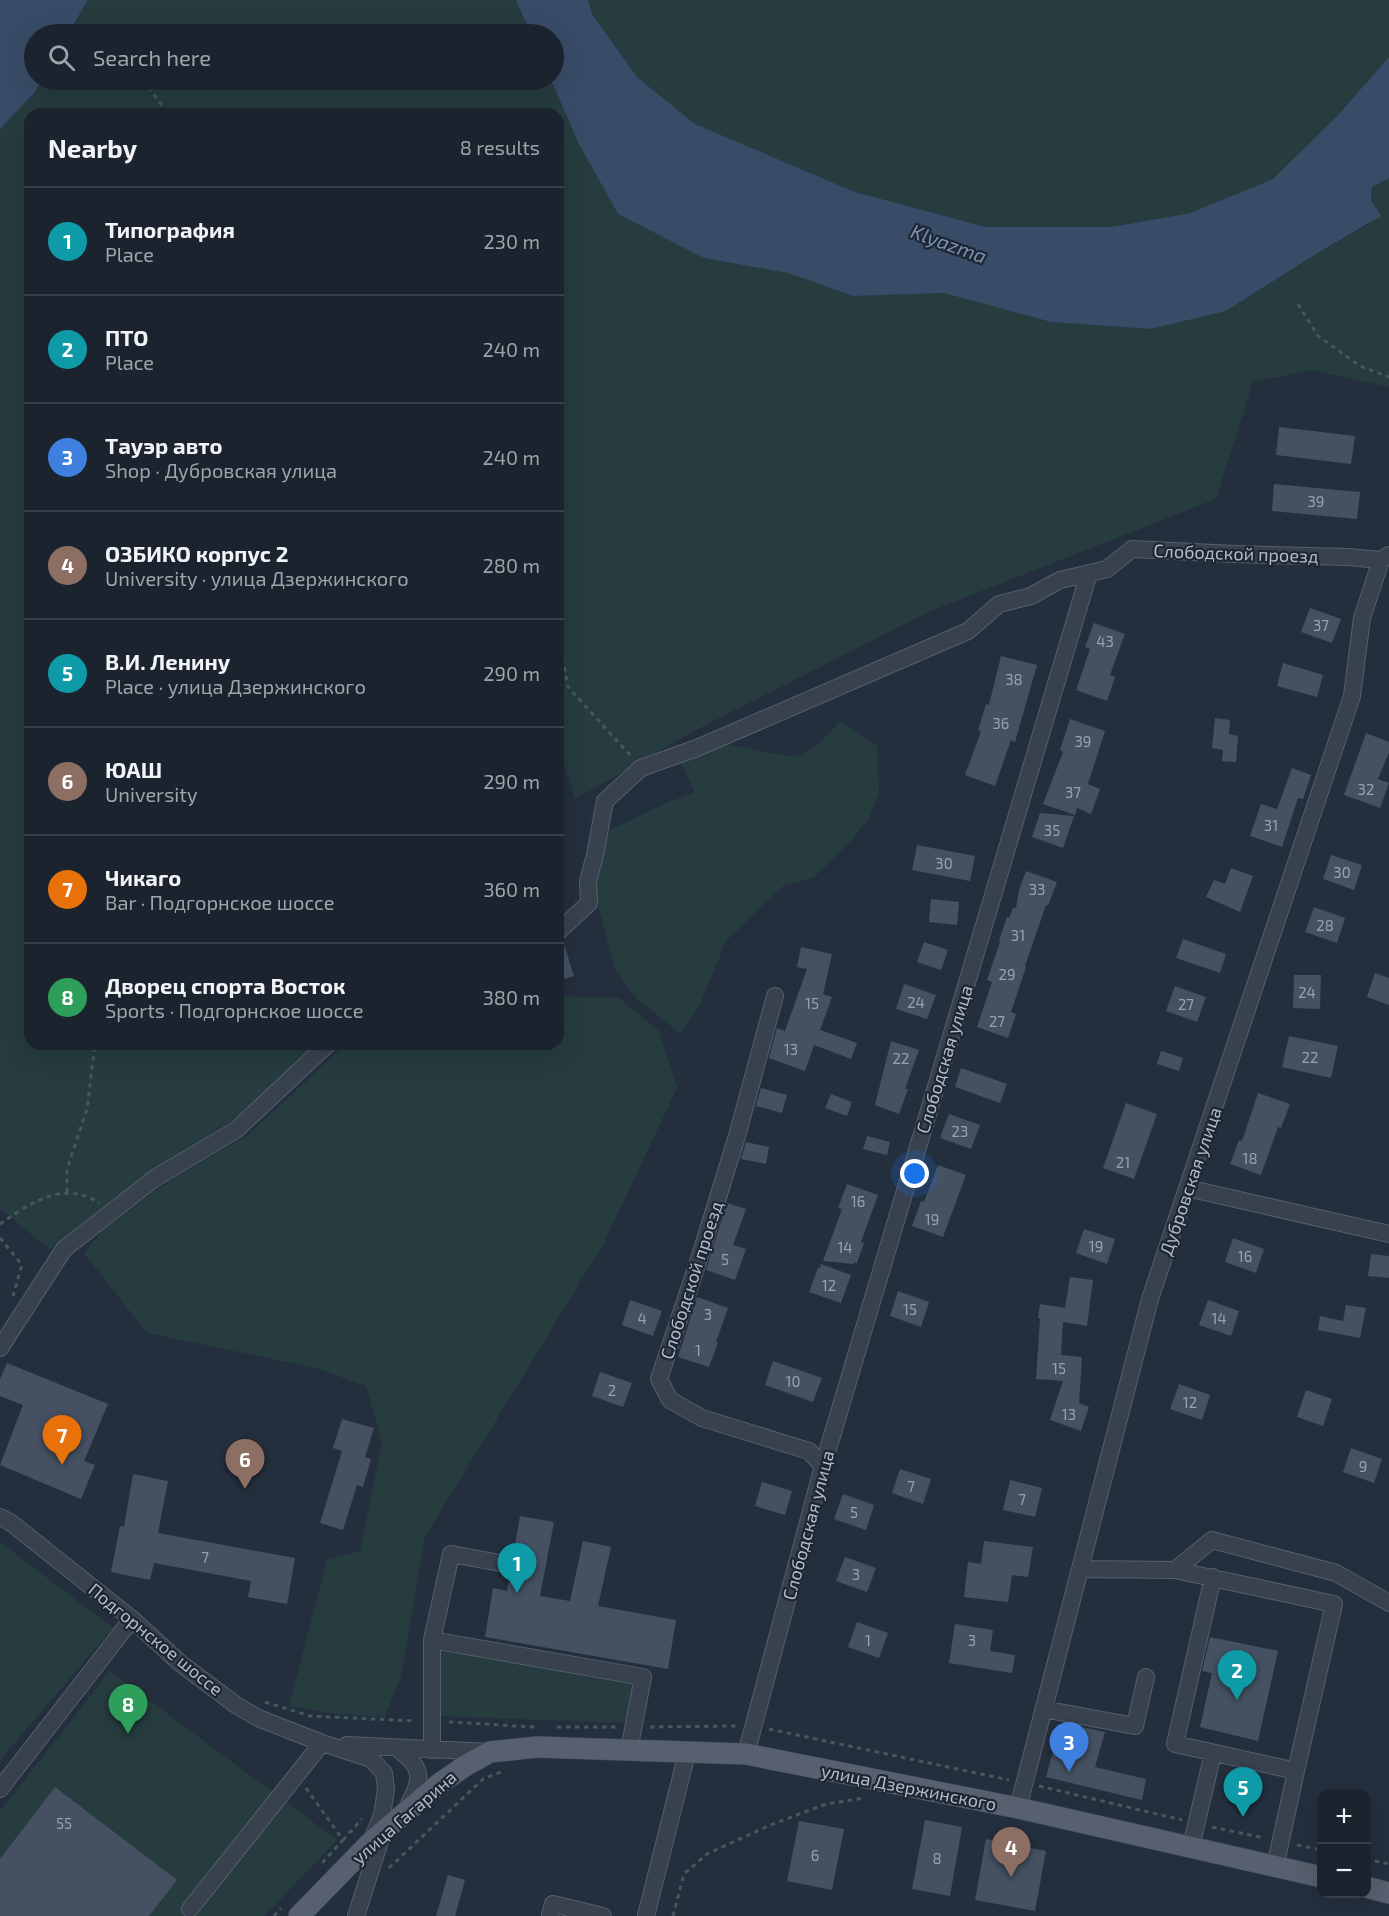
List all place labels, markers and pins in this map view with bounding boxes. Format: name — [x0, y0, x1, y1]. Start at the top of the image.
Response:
pin: 7 — [42, 1416, 82, 1465]
pin: 6 — [226, 1440, 264, 1489]
pin: 1 — [498, 1544, 536, 1593]
pin: 2 — [1218, 1650, 1256, 1700]
pin: 8 — [108, 1684, 148, 1734]
pin: 3 — [1050, 1722, 1088, 1772]
pin: 5 — [1224, 1768, 1262, 1817]
pin: 4 — [992, 1828, 1030, 1877]

